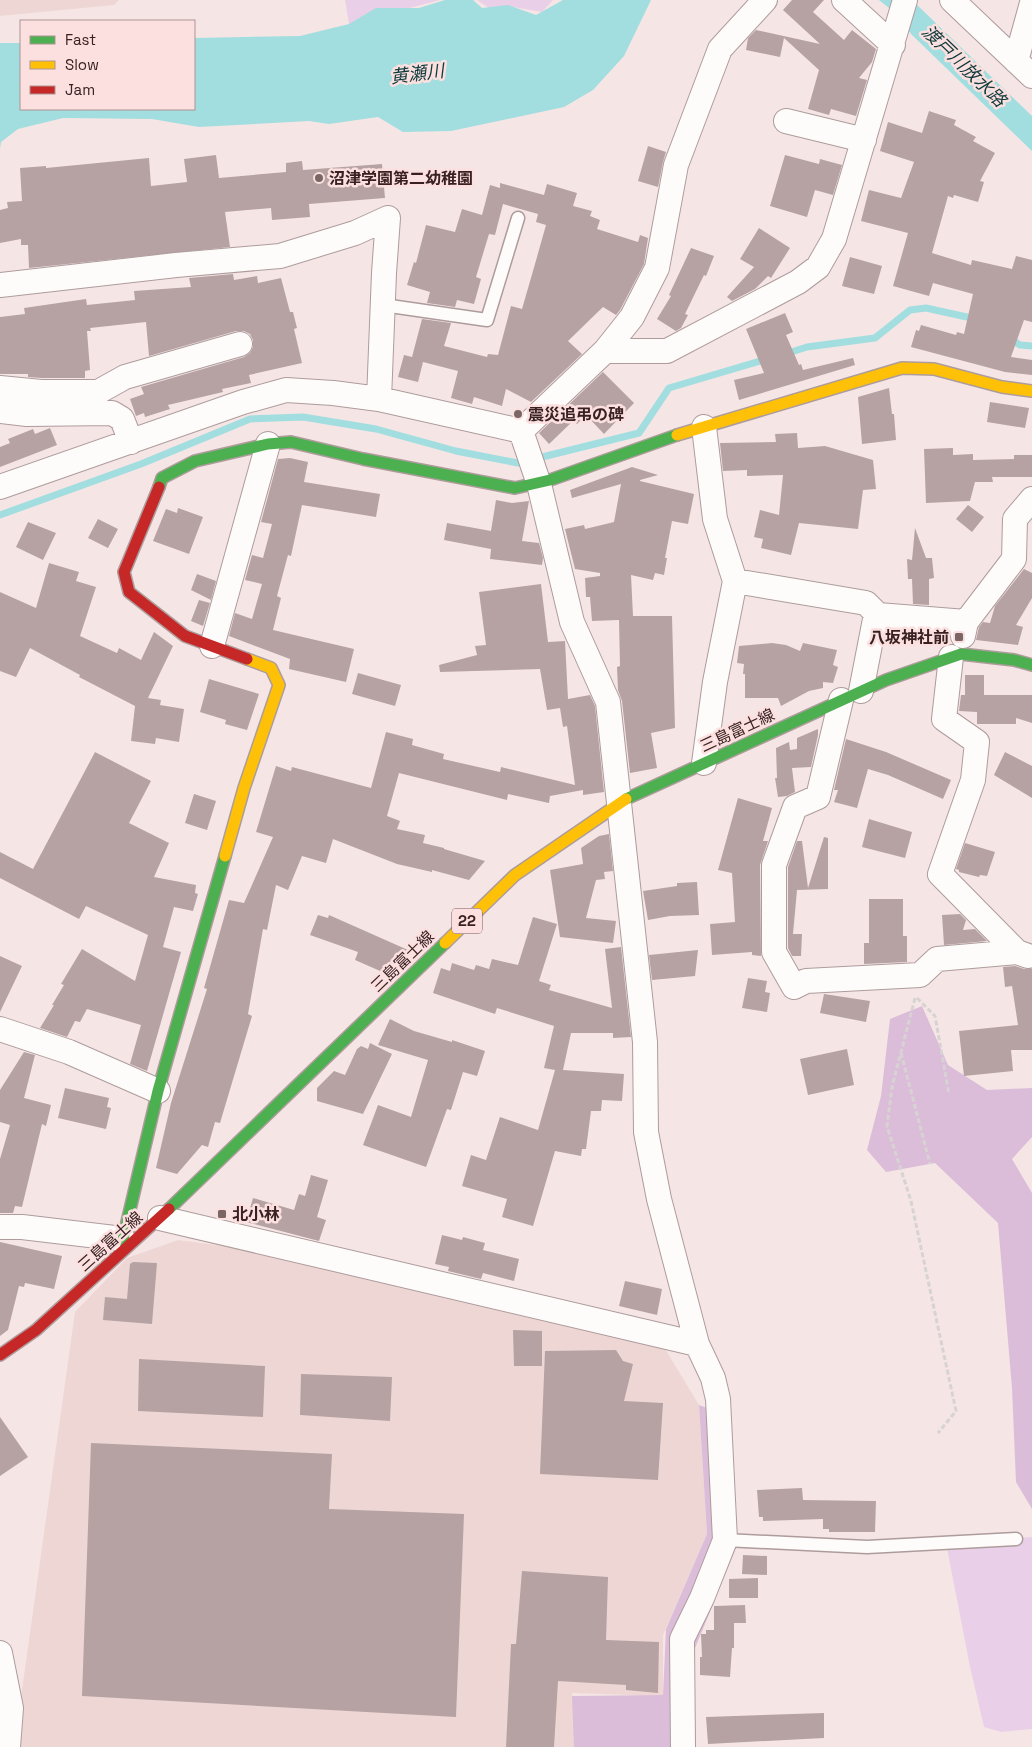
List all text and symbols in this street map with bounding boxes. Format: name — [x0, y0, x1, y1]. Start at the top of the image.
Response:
legend — [20, 20, 195, 110]
water label: 渡戸川放水路 — [918, 20, 1013, 113]
text: Fast — [65, 30, 96, 49]
text: Slow — [65, 55, 99, 74]
water label: 黄瀬川 — [389, 59, 447, 88]
text: Jam — [65, 80, 95, 99]
place label: 沼津学園第二幼稚園 — [329, 168, 473, 189]
marker: 沼津学園第二幼稚園 — [313, 172, 325, 184]
place label: 震災追弔の碑 — [528, 404, 624, 425]
marker: 震災追弔の碑 — [512, 408, 524, 420]
place label: 八坂神社前 — [869, 627, 949, 648]
marker: 八坂神社前 — [953, 631, 965, 643]
street label: 三島富士線 — [697, 704, 778, 757]
road number: 22 — [452, 908, 482, 934]
street label: 三島富士線 — [366, 926, 438, 997]
place label: 北小林 — [232, 1204, 280, 1225]
street label: 三島富士線 — [74, 1207, 147, 1276]
marker: 北小林 — [216, 1208, 228, 1220]

